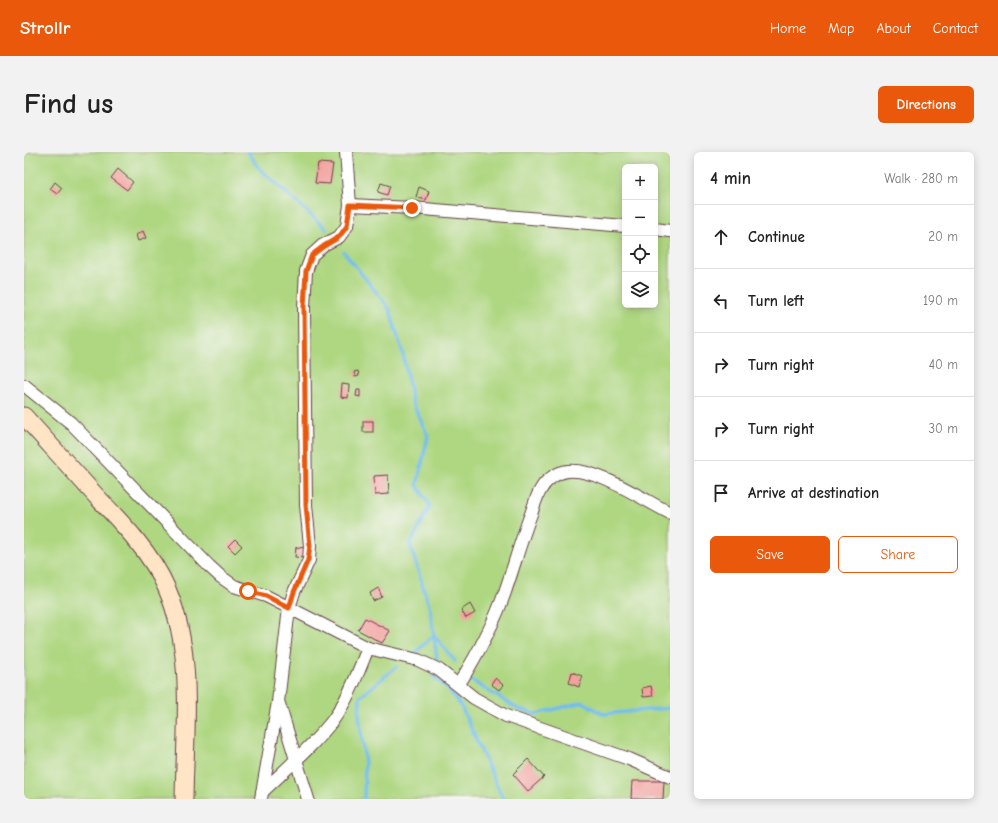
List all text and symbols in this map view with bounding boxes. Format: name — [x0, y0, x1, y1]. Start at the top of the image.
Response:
text: Strollr — [20, 17, 70, 39]
text: Home — [770, 20, 806, 37]
text: Map — [828, 20, 854, 37]
text: About — [876, 20, 911, 37]
text: Contact — [933, 20, 978, 37]
button: Directions — [878, 86, 974, 123]
text: Find us — [24, 88, 113, 120]
map controls — [622, 164, 658, 308]
button: + — [622, 164, 658, 200]
text: 4 min — [710, 169, 751, 188]
text: Walk · 280 m — [884, 171, 958, 186]
route end — [403, 199, 421, 217]
button: − — [622, 200, 658, 236]
icon: ahead — [710, 226, 732, 248]
text: Continue — [748, 228, 805, 246]
text: 20 m — [928, 229, 958, 244]
button: locate — [622, 236, 658, 272]
button: layers — [622, 272, 658, 308]
icon: left — [710, 290, 732, 312]
text: Turn left — [748, 292, 804, 310]
text: 190 m — [923, 293, 958, 308]
icon: right — [710, 354, 732, 376]
text: Turn right — [748, 356, 814, 374]
text: 40 m — [929, 357, 958, 372]
icon: right — [710, 418, 732, 440]
text: Turn right — [748, 420, 814, 438]
text: 30 m — [928, 421, 958, 436]
icon: arrive — [710, 482, 732, 504]
text: Arrive at destination — [748, 484, 879, 502]
button: Save — [710, 536, 830, 573]
button: Share — [838, 536, 958, 573]
route start — [239, 582, 257, 600]

